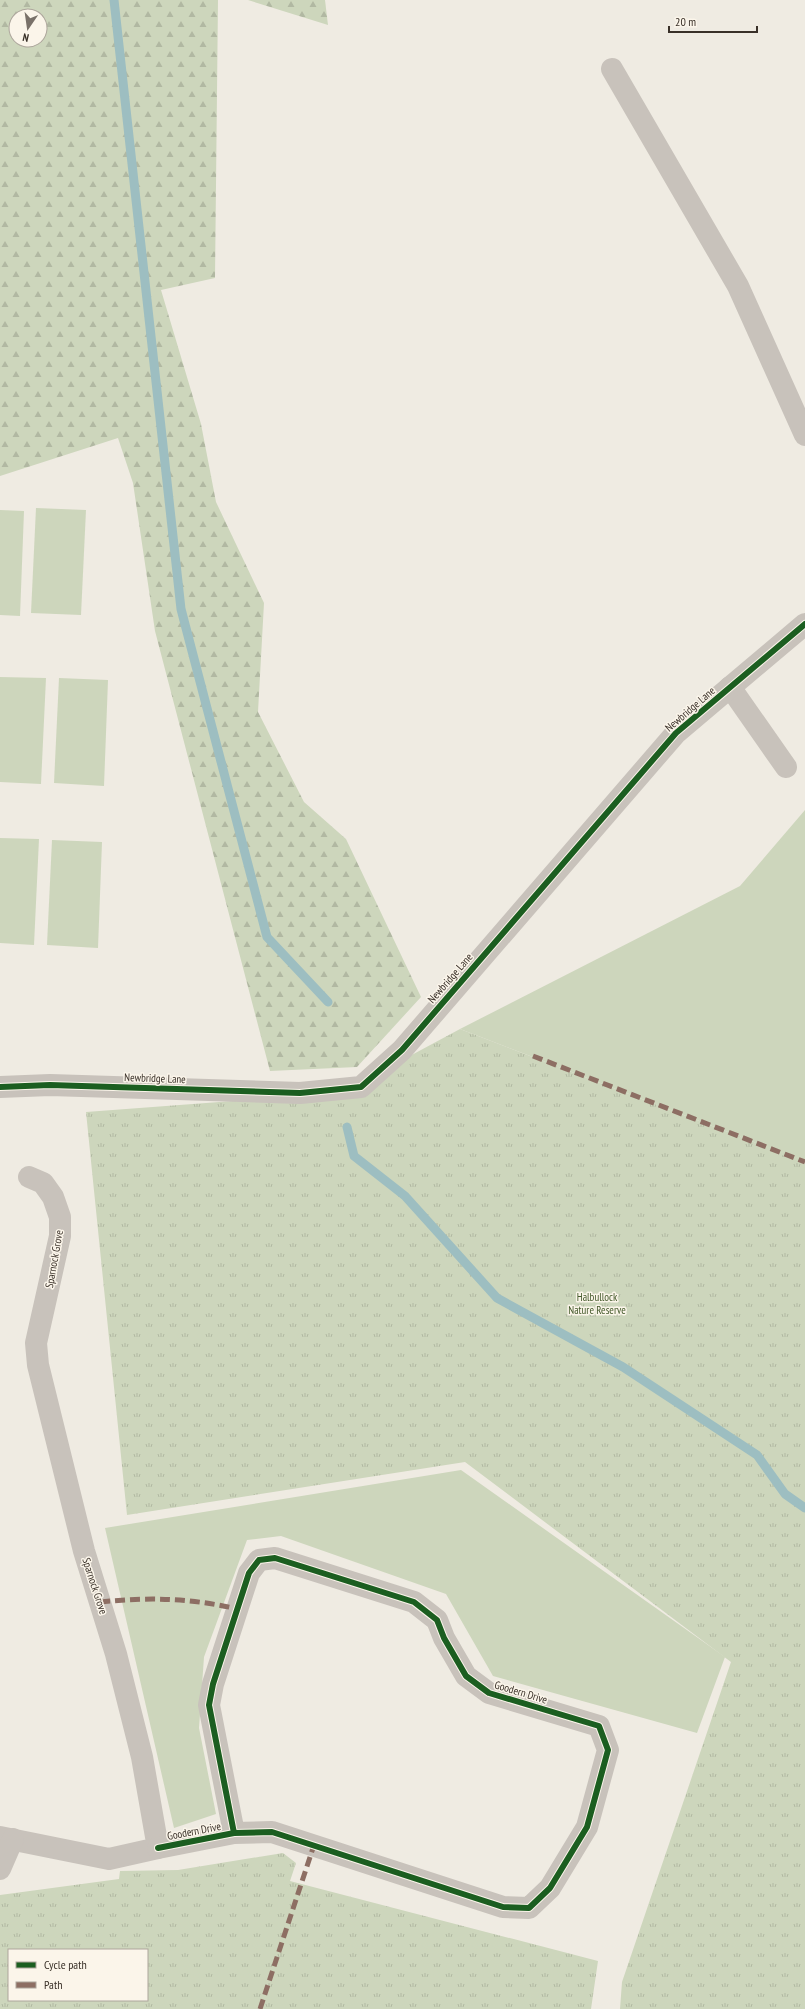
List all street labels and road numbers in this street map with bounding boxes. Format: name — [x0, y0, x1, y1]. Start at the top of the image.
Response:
street label: Newbridge Lane — [662, 683, 718, 734]
street label: Newbridge Lane — [425, 950, 476, 1006]
street label: Newbridge Lane — [124, 1070, 186, 1086]
street label: Sparnock Grove — [42, 1228, 66, 1289]
street label: Sparnock Grove — [79, 1556, 111, 1616]
street label: Goodern Drive — [493, 1677, 549, 1707]
street label: Goodern Drive — [166, 1819, 222, 1843]

